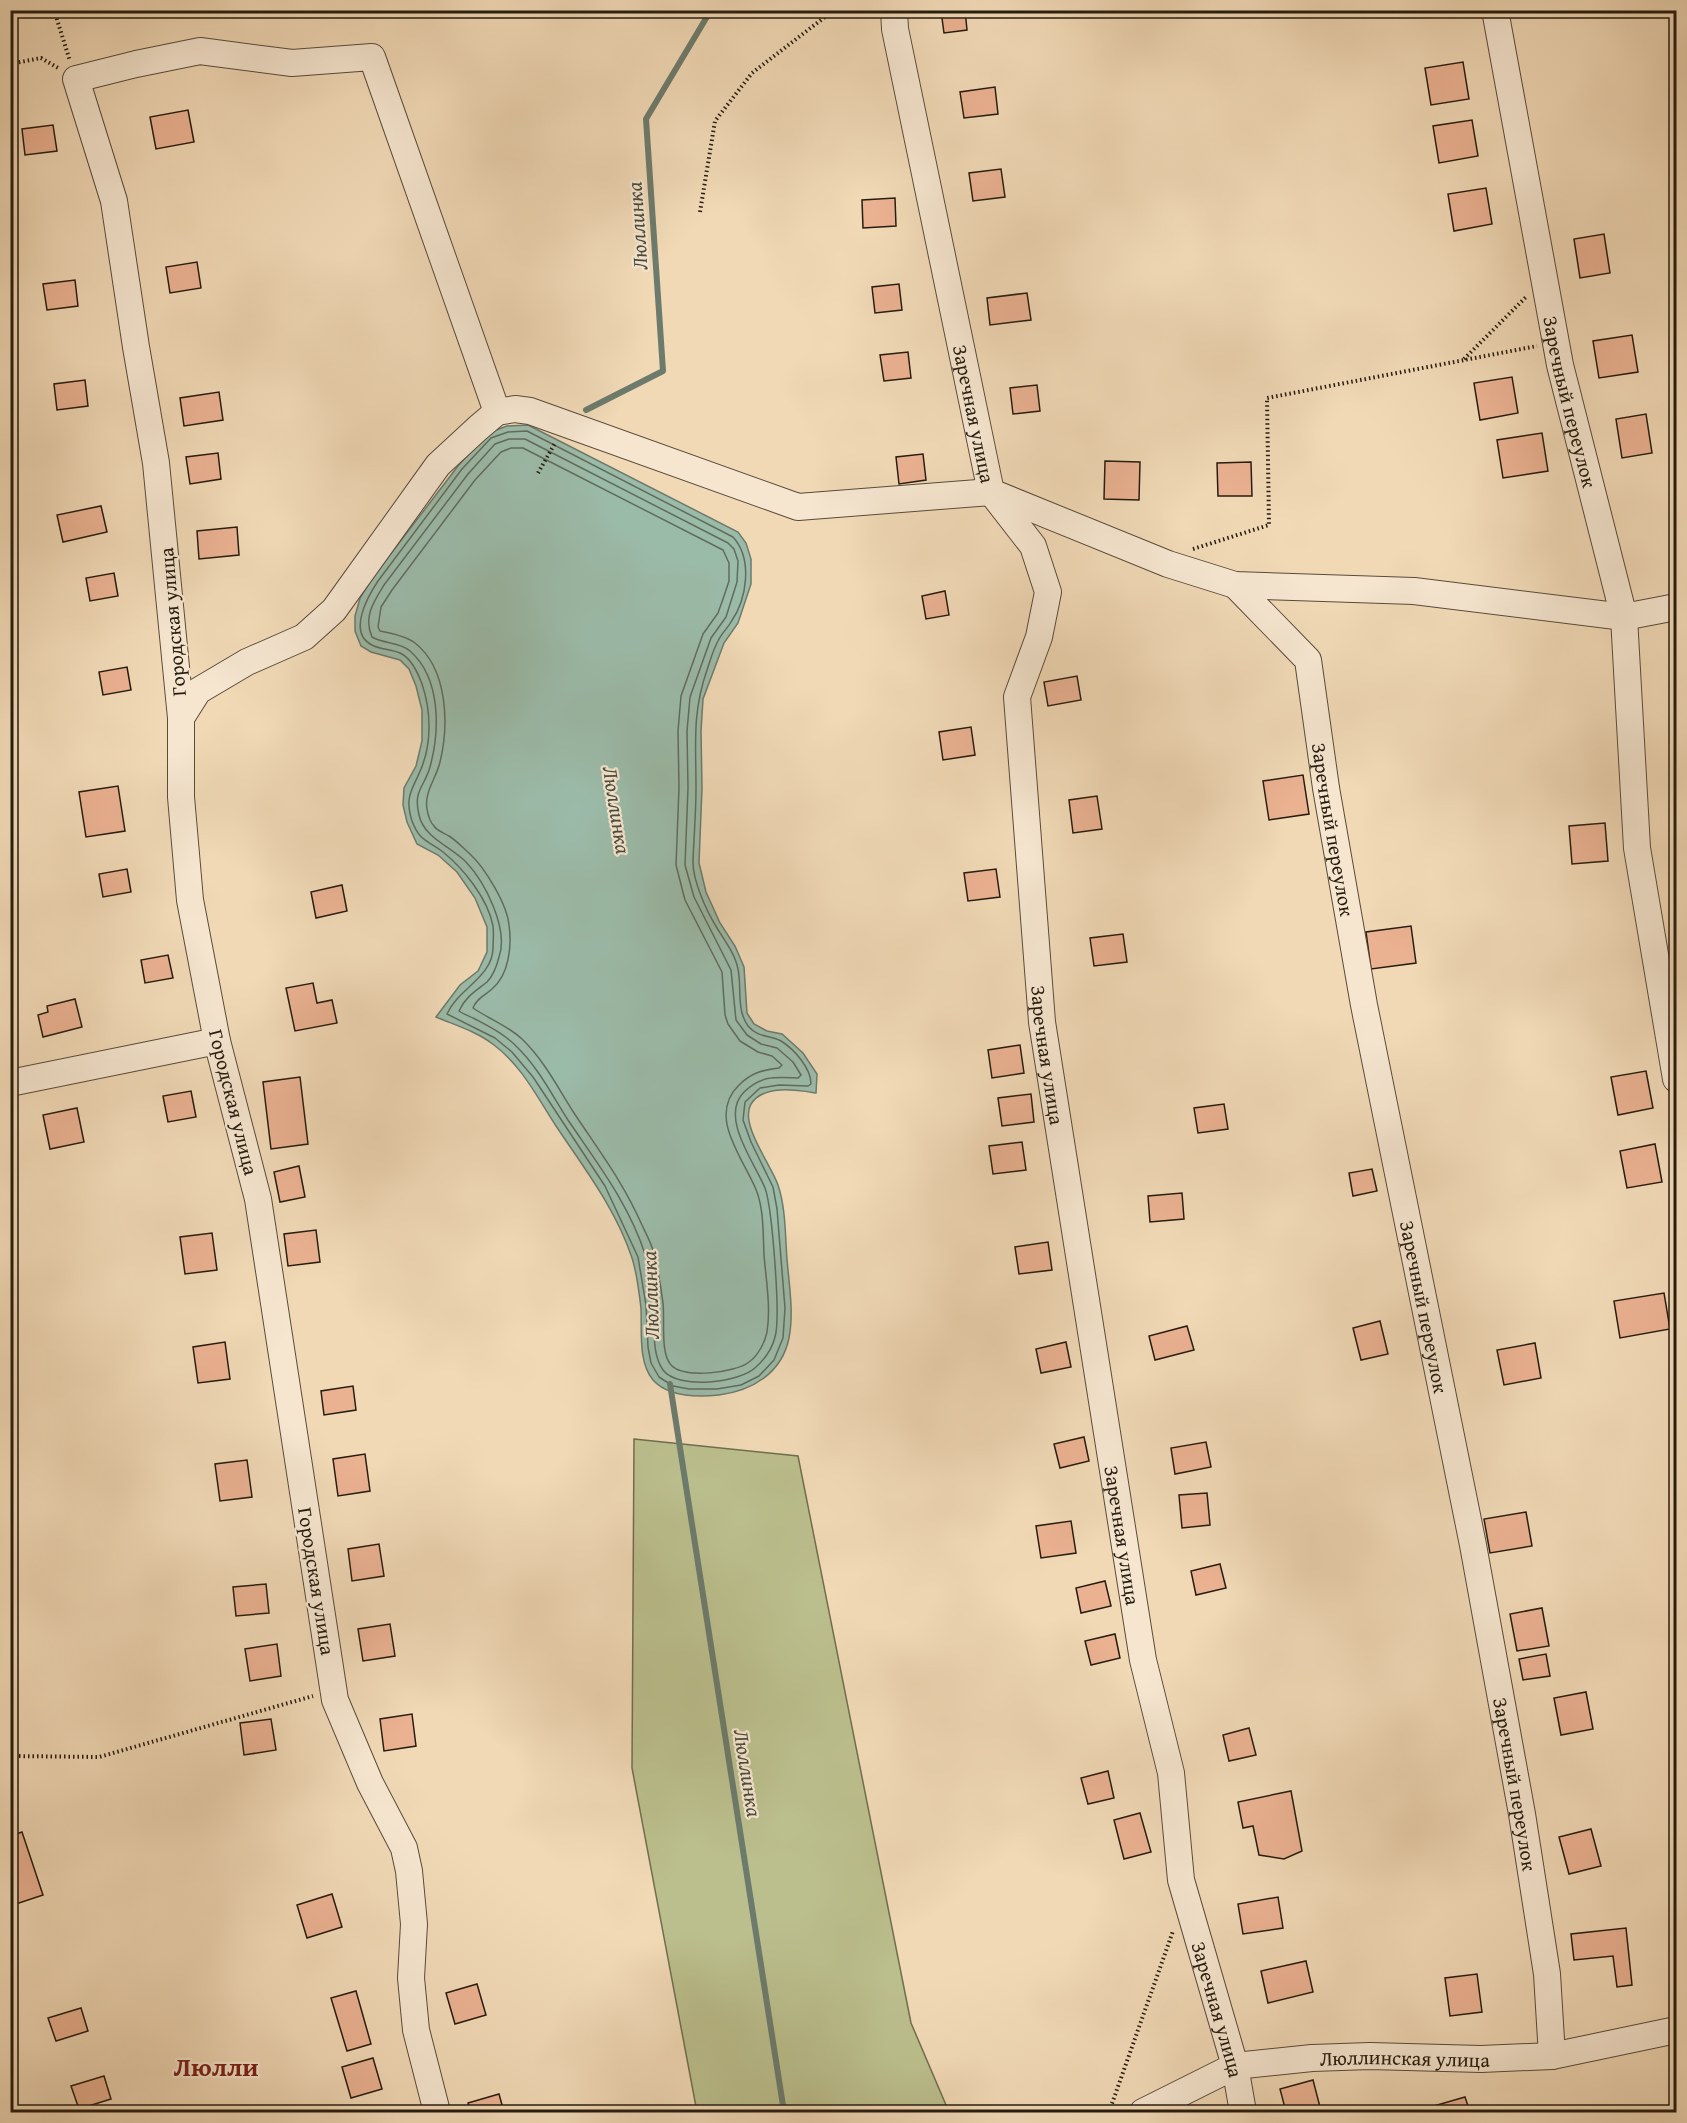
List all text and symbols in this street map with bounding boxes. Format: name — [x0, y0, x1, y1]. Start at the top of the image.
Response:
water label: Люллинка — [618, 180, 656, 271]
street label: Заречный переулок — [1537, 314, 1605, 491]
street label: Заречная улица — [946, 342, 1003, 486]
street label: Городская улица — [151, 546, 193, 698]
street label: Заречный переулок — [1305, 741, 1363, 919]
water label: Люллинка — [595, 764, 639, 856]
street label: Заречная улица — [1025, 984, 1073, 1127]
street label: Городская улица — [202, 1026, 266, 1178]
street label: Заречный переулок — [1393, 1218, 1457, 1396]
water label: Люллинка — [633, 1250, 667, 1340]
street label: Заречная улица — [1098, 1464, 1149, 1607]
street label: Городская улица — [291, 1505, 343, 1657]
street label: Заречный переулок — [1487, 1695, 1545, 1873]
water label: Люллинка — [726, 1727, 770, 1819]
street label: Заречная улица — [1185, 1938, 1251, 2080]
street label: Люллинская улица — [1319, 2041, 1491, 2074]
district label: Люлли — [174, 2047, 258, 2086]

